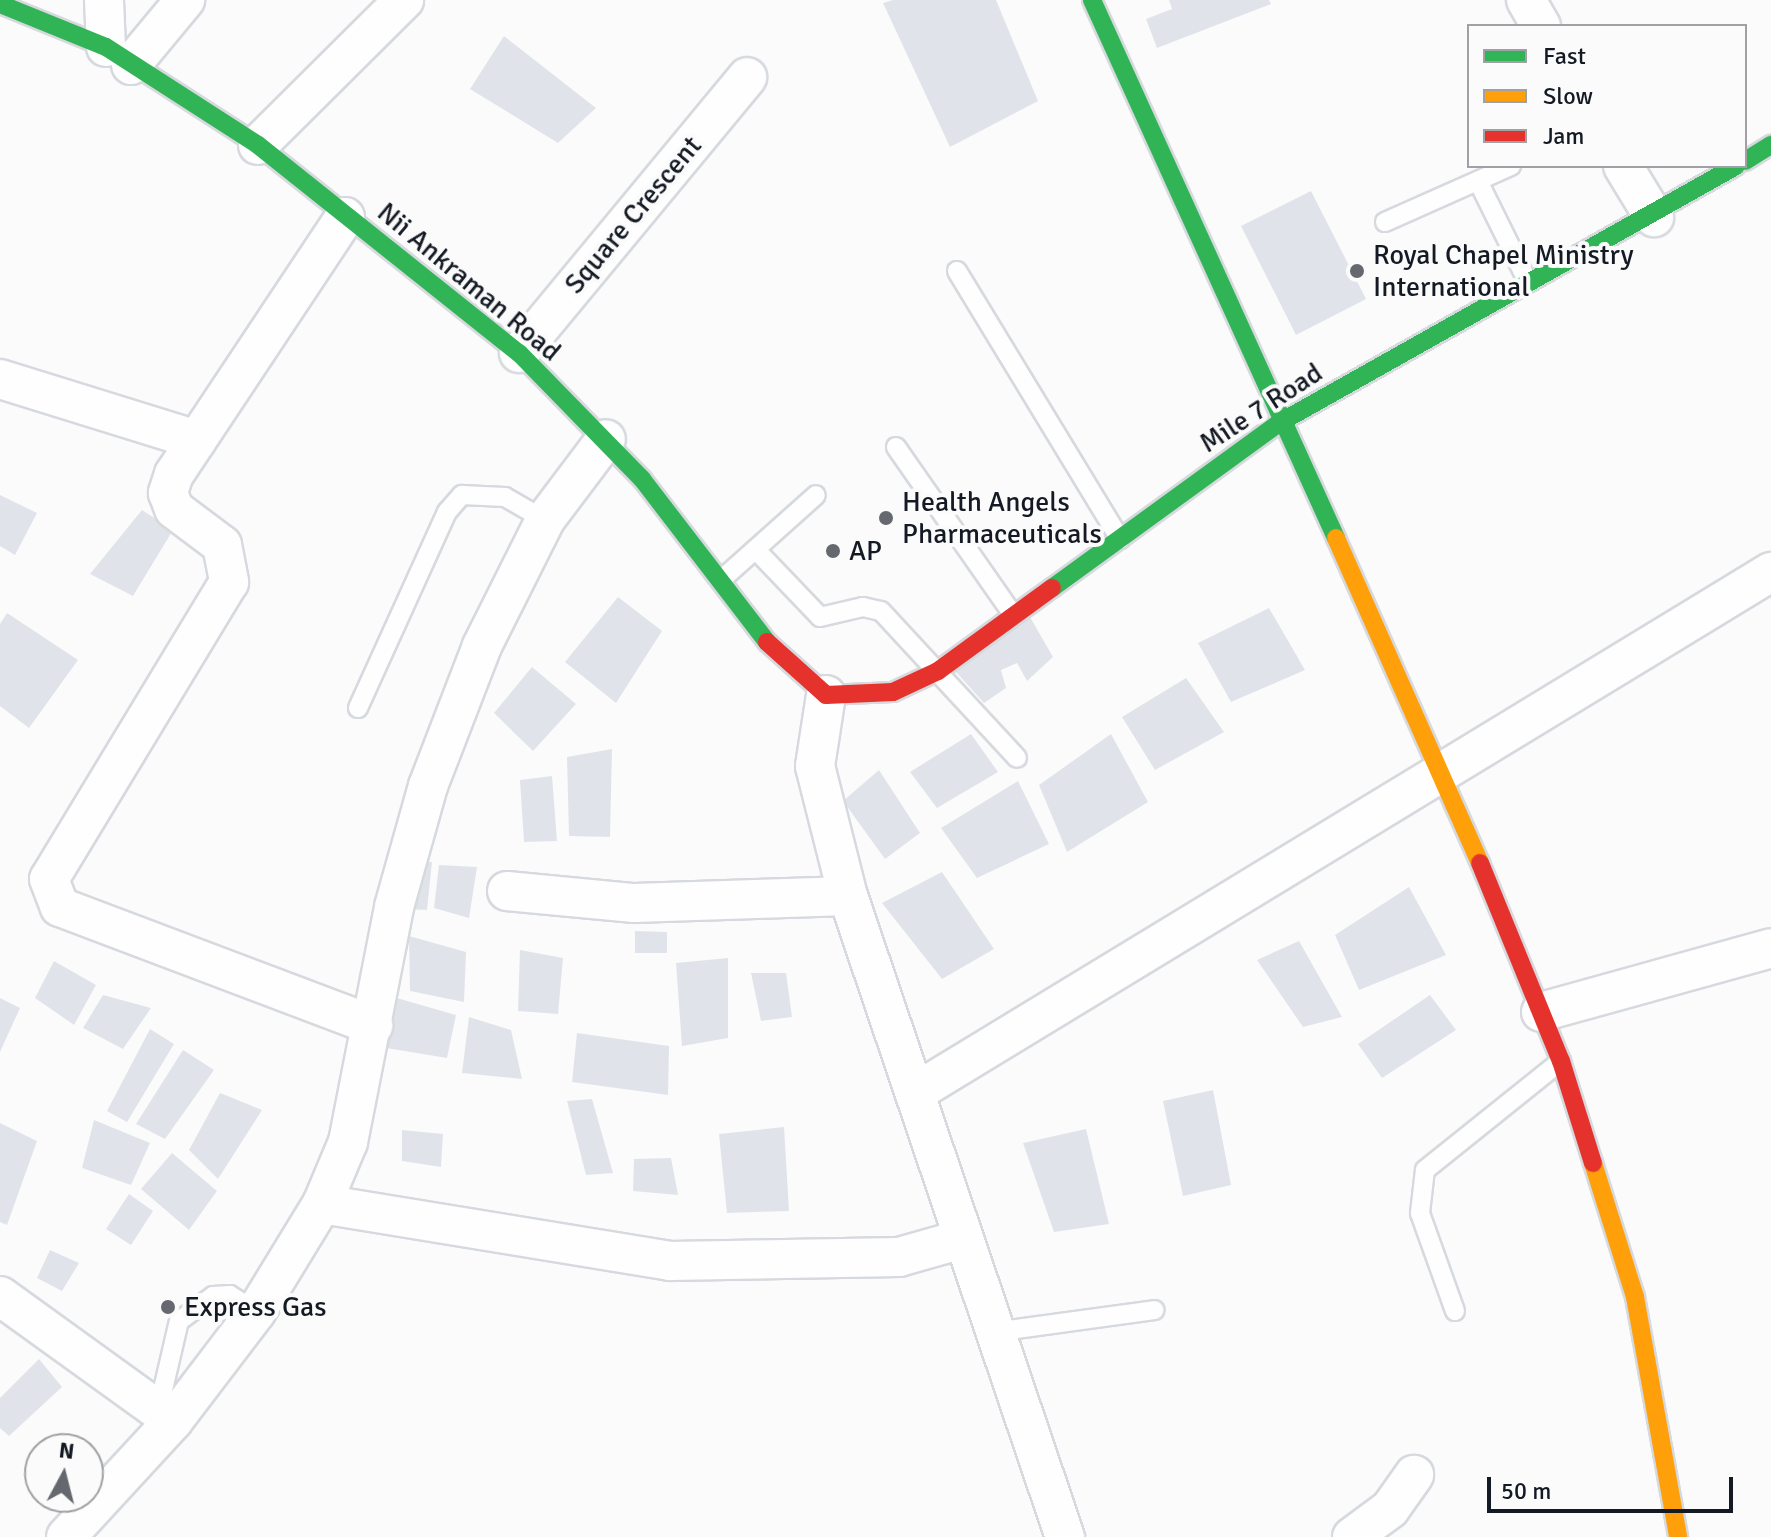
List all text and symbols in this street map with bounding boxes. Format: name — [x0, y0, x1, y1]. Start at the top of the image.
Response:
legend — [1467, 24, 1747, 168]
text: Fast — [1543, 41, 1586, 71]
text: Slow — [1543, 81, 1593, 111]
text: Jam — [1543, 121, 1584, 151]
street label: Square Crescent — [557, 130, 709, 300]
street label: Nii Ankraman Road — [371, 196, 567, 368]
place label: Royal Chapel Ministry International — [1373, 238, 1634, 304]
marker: Royal Chapel Ministry International — [1348, 262, 1366, 280]
street label: Mile 7 Road — [1193, 356, 1329, 460]
place label: Health Angels Pharmaceuticals — [902, 485, 1102, 551]
marker: Health Angels Pharmaceuticals — [877, 509, 895, 527]
place label: AP — [849, 534, 882, 568]
marker: AP — [824, 542, 842, 560]
place label: Express Gas — [184, 1290, 326, 1324]
marker: Express Gas — [159, 1298, 177, 1316]
north arrow — [24, 1433, 104, 1513]
text: N — [57, 1436, 76, 1465]
scale bar — [1491, 1461, 1737, 1511]
text: 50 m — [1501, 1476, 1551, 1506]

